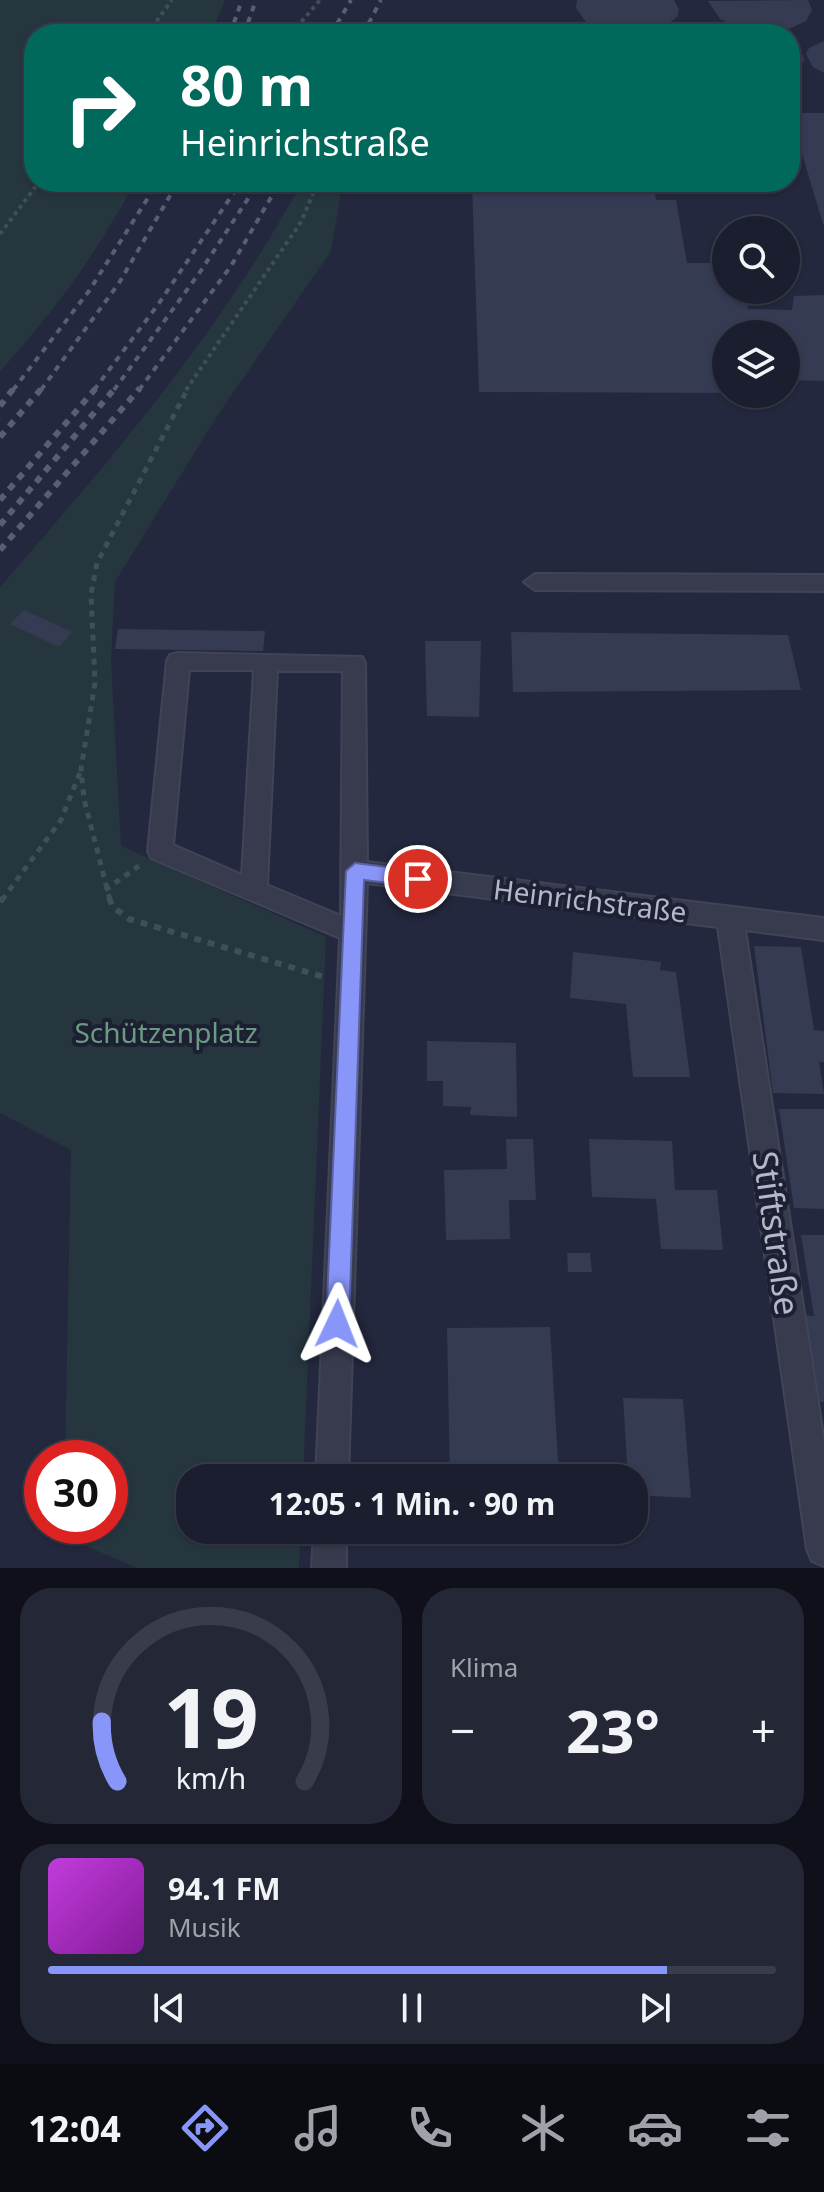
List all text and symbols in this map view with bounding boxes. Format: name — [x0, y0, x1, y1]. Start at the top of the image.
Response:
text: 80 m — [180, 46, 313, 122]
icon: right — [48, 56, 152, 160]
text: Heinrichstraße — [180, 118, 430, 167]
map controls — [712, 216, 800, 408]
button: search — [712, 216, 800, 304]
button: layers — [712, 320, 800, 408]
pin — [384, 845, 452, 913]
icon: arrive — [396, 857, 440, 901]
street label: Heinrichstraße — [491, 869, 689, 931]
park label: Schützenplatz — [74, 1013, 258, 1051]
street label: Stiftstraße — [743, 1148, 811, 1318]
position arrow — [295, 1282, 379, 1366]
speed limit sign: 30 — [24, 1440, 128, 1544]
text: 12:05 · 1 Min. · 90 m — [269, 1483, 555, 1524]
text: Klima — [450, 1649, 518, 1685]
text: 19 — [163, 1659, 259, 1772]
text: 23° — [566, 1689, 660, 1771]
text: − — [450, 1700, 475, 1760]
text: + — [751, 1700, 776, 1760]
text: km/h — [176, 1758, 246, 1797]
text: 94.1 FM — [168, 1868, 280, 1909]
text: Musik — [168, 1909, 241, 1945]
icon: previous — [147, 1986, 191, 2030]
icon: pause — [390, 1986, 434, 2030]
icon: next — [633, 1986, 677, 2030]
icon: directions — [177, 2100, 233, 2156]
icon: music — [290, 2100, 346, 2156]
icon: phone — [402, 2100, 458, 2156]
icon: climate — [515, 2100, 571, 2156]
icon: car — [627, 2100, 683, 2156]
icon: filters — [740, 2100, 796, 2156]
text: 12:04 — [28, 2104, 121, 2153]

